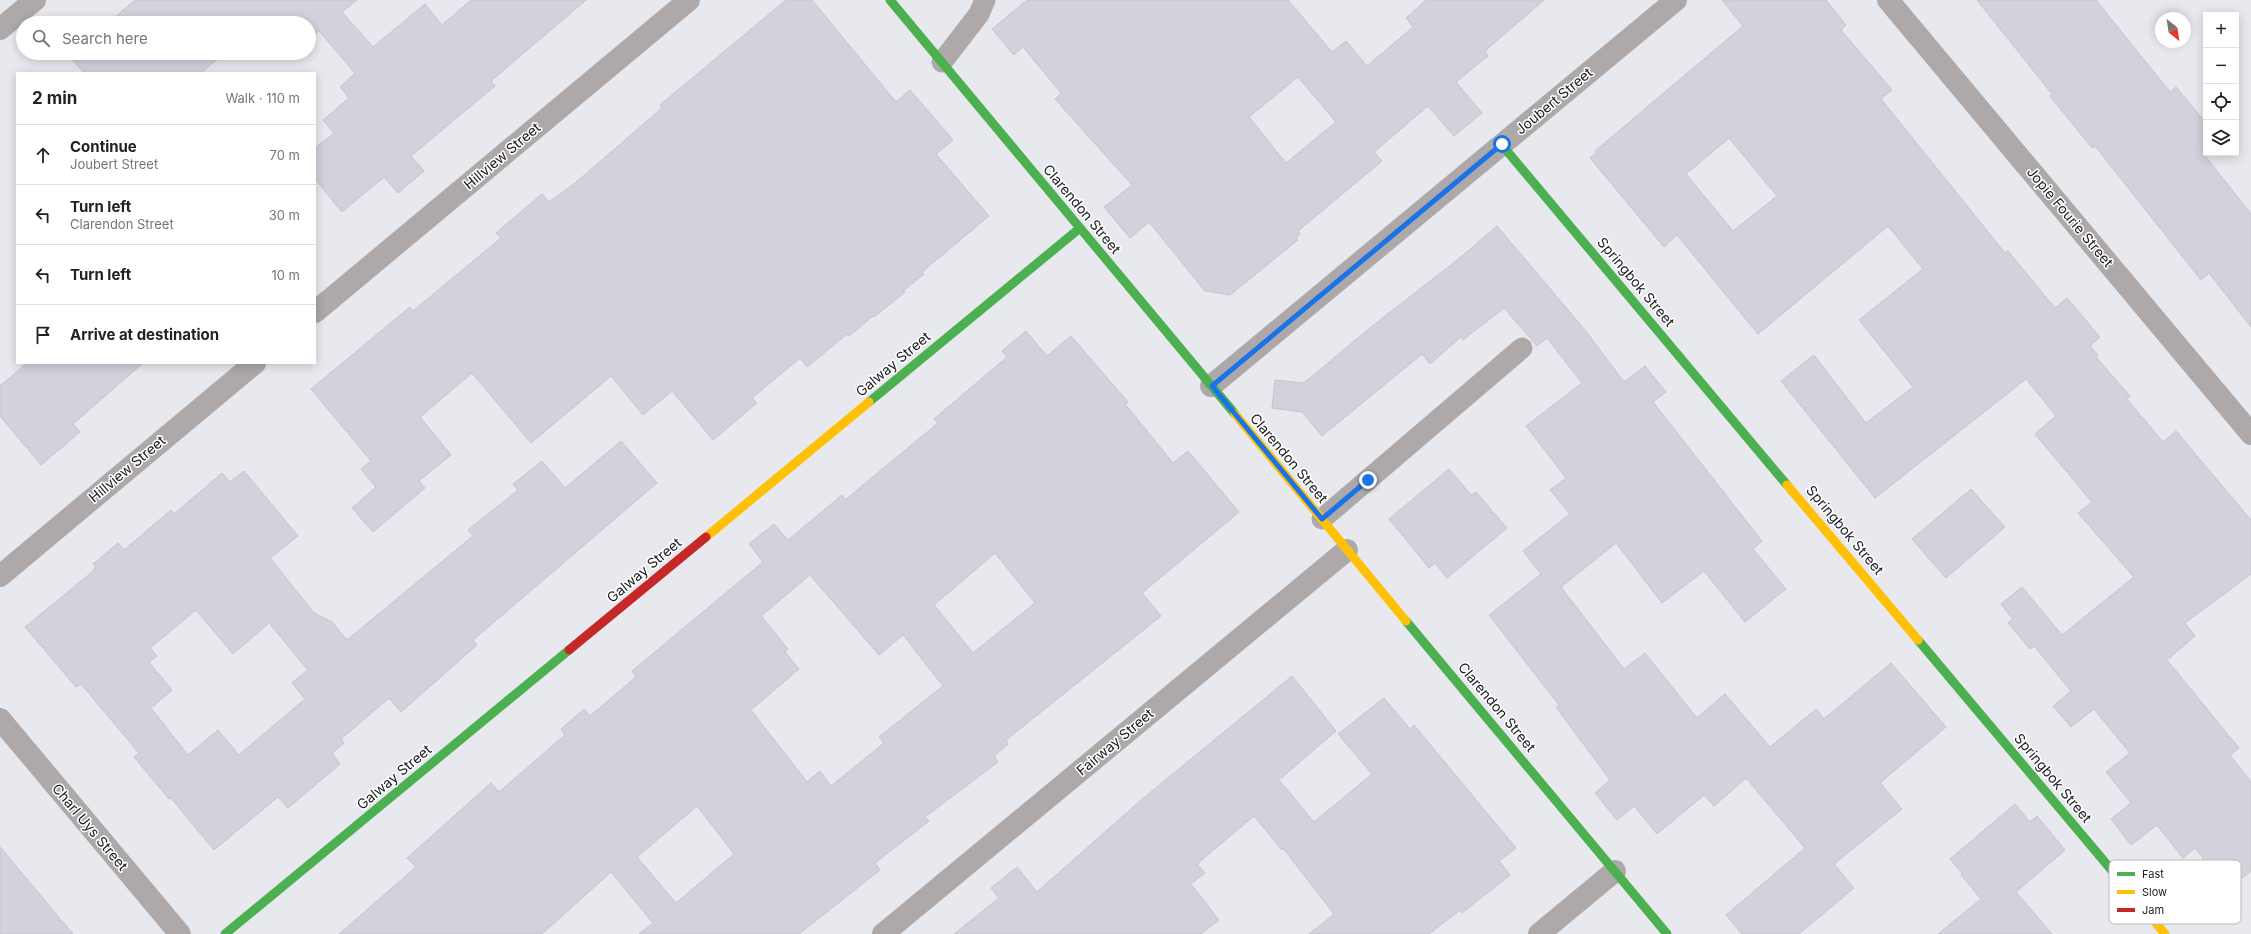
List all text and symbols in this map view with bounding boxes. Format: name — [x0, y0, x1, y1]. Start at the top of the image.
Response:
north arrow — [2155, 12, 2191, 48]
map controls — [2203, 12, 2239, 156]
button: + — [2203, 12, 2239, 48]
search box — [16, 16, 316, 60]
icon: search — [30, 27, 52, 49]
text: Search here — [62, 29, 148, 48]
button: − — [2203, 48, 2239, 84]
street label: Joubert Street — [1512, 63, 1596, 138]
button: locate — [2203, 84, 2239, 120]
text: 2 min — [32, 88, 77, 108]
text: Walk · 110 m — [225, 90, 300, 106]
street label: Hillview Street — [460, 118, 544, 193]
button: layers — [2203, 120, 2239, 156]
route start — [1493, 135, 1511, 153]
text: Continue — [70, 137, 137, 156]
icon: ahead — [32, 144, 54, 166]
text: 70 m — [270, 147, 300, 163]
text: Joubert Street — [70, 156, 158, 172]
street label: Clarendon Street — [1040, 160, 1125, 257]
street label: Jopie Fourie Street — [2024, 163, 2117, 270]
text: Turn left — [70, 197, 131, 216]
icon: left — [32, 204, 54, 226]
text: 30 m — [269, 207, 300, 223]
text: Clarendon Street — [70, 216, 174, 232]
street label: Springbok Street — [1594, 234, 1679, 330]
icon: left — [32, 264, 54, 286]
text: Turn left — [70, 265, 131, 284]
text: 10 m — [271, 267, 300, 283]
icon: arrive — [32, 324, 54, 346]
text: Arrive at destination — [70, 325, 219, 344]
street label: Galway Street — [852, 327, 934, 400]
street label: Clarendon Street — [1247, 409, 1332, 506]
street label: Hillview Street — [85, 431, 169, 506]
route end — [1359, 471, 1377, 489]
street label: Springbok Street — [1803, 482, 1888, 578]
street label: Galway Street — [603, 533, 685, 606]
street label: Clarendon Street — [1455, 658, 1540, 755]
street label: Fairway Street — [1073, 704, 1157, 779]
street label: Springbok Street — [2011, 730, 2096, 826]
street label: Galway Street — [353, 740, 435, 813]
street label: Charl Uys Street — [49, 780, 132, 874]
legend — [2109, 860, 2241, 924]
text: Fast — [2142, 867, 2164, 881]
text: Slow — [2142, 885, 2167, 899]
text: Jam — [2142, 903, 2164, 917]

